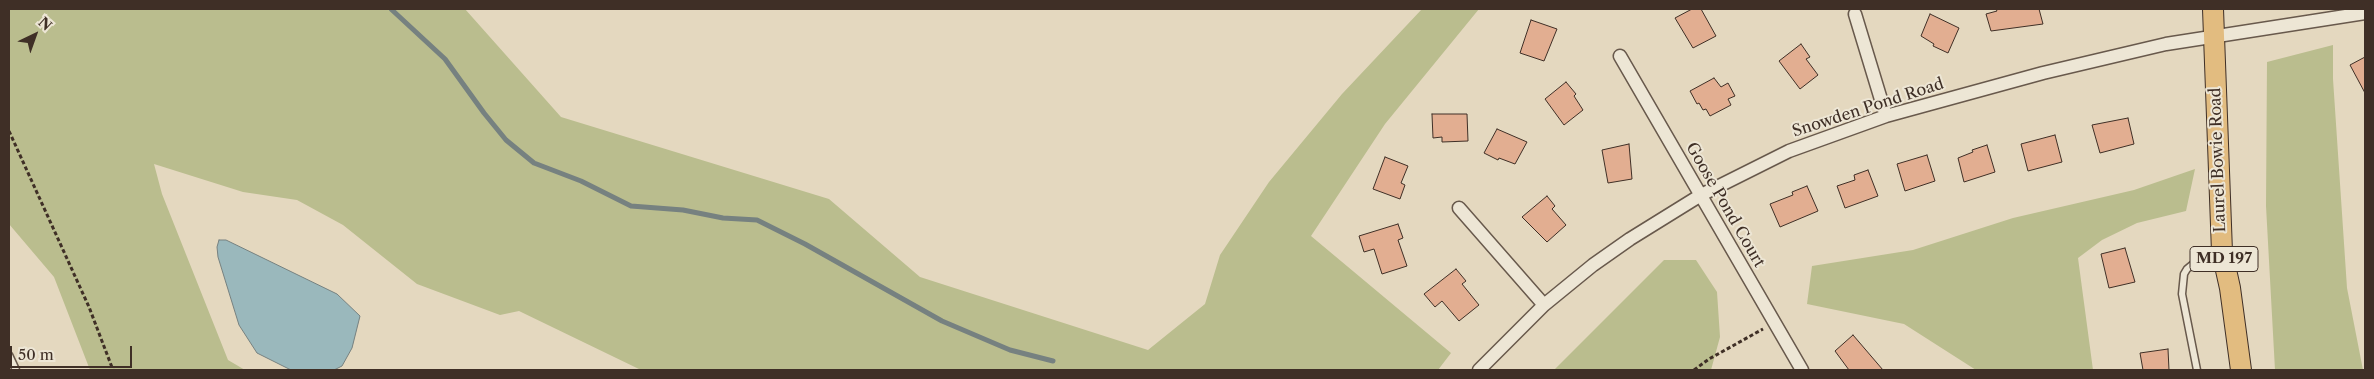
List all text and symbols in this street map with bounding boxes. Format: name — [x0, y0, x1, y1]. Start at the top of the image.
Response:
north arrow — [10, 10, 60, 60]
text: N — [34, 13, 56, 35]
street label: Snowden Pond Road — [1790, 74, 1946, 142]
street label: Laurel Bowie Road — [2206, 87, 2230, 233]
street label: Goose Pond Court — [1681, 139, 1769, 271]
road number: MD 197 — [2190, 246, 2258, 272]
scale bar — [12, 336, 135, 368]
text: 50 m — [18, 345, 54, 364]

